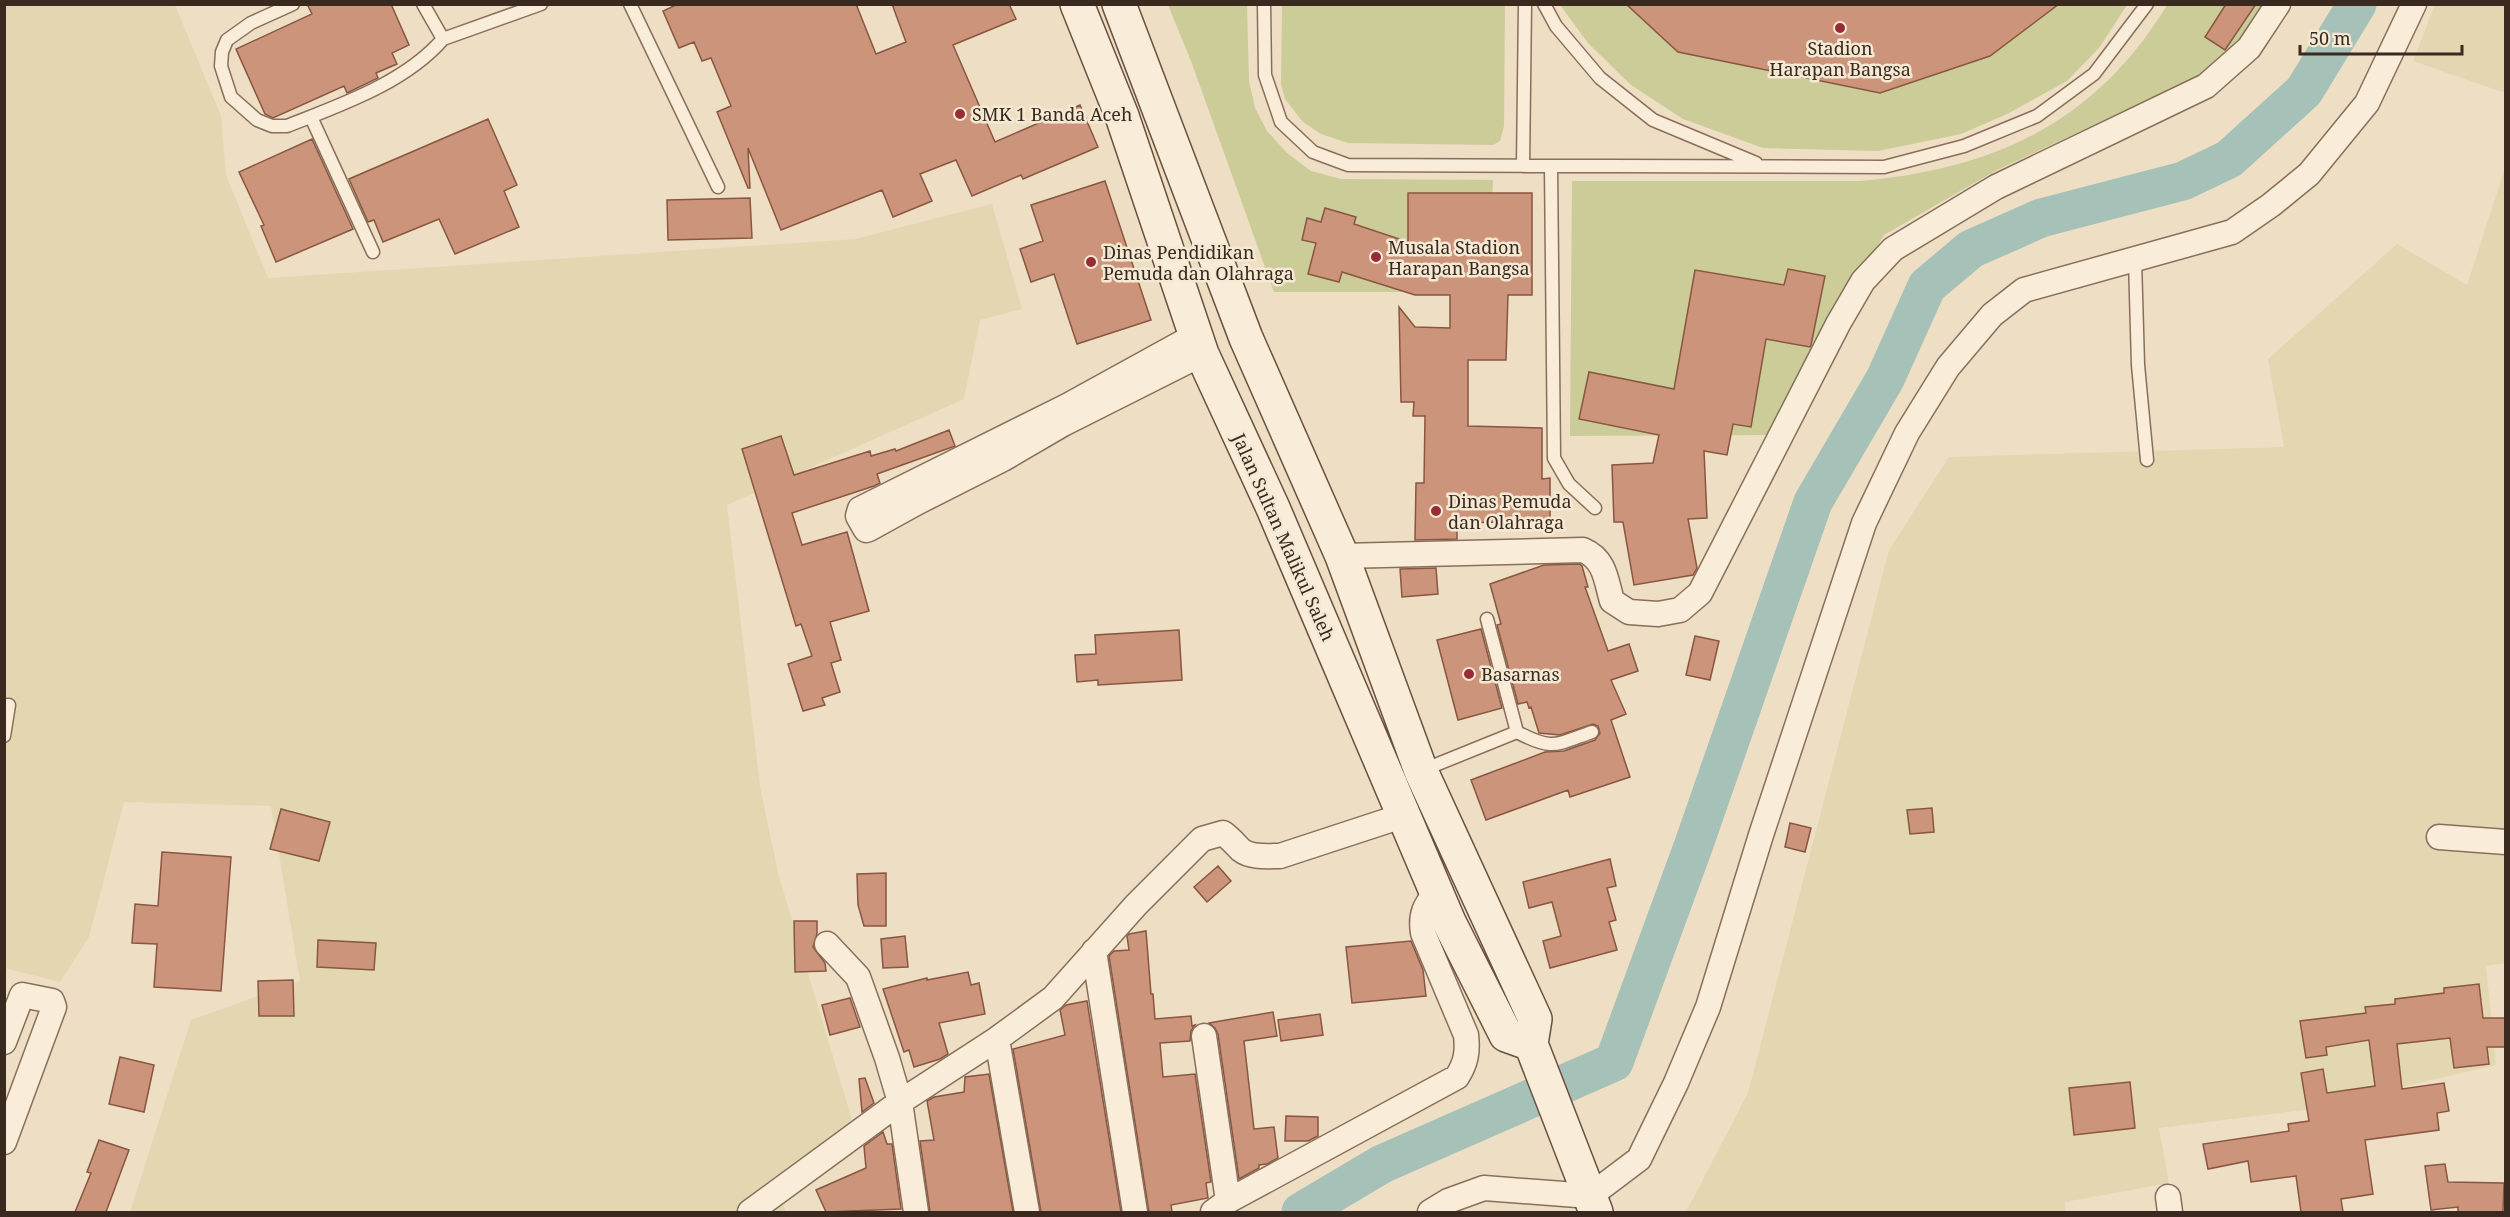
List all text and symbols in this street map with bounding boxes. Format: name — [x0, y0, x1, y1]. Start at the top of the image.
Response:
scale bar — [2300, 18, 2462, 56]
marker: Stadion Harapan Bangsa — [1833, 21, 1847, 35]
text: 50 m — [2309, 26, 2351, 50]
place label: Stadion Harapan Bangsa — [1769, 36, 1911, 81]
place label: SMK 1 Banda Aceh — [972, 102, 1132, 126]
marker: SMK 1 Banda Aceh — [953, 107, 967, 121]
place label: Musala Stadion Harapan Bangsa — [1388, 235, 1530, 280]
place label: Dinas Pendidikan Pemuda dan Olahraga — [1103, 240, 1294, 285]
marker: Musala Stadion Harapan Bangsa — [1369, 250, 1383, 264]
marker: Dinas Pendidikan Pemuda dan Olahraga — [1084, 255, 1098, 269]
street label: Jalan Sultan Malikul Saleh — [1227, 428, 1341, 645]
place label: Dinas Pemuda dan Olahraga — [1448, 489, 1572, 534]
marker: Dinas Pemuda dan Olahraga — [1429, 504, 1443, 518]
place label: Basarnas — [1481, 662, 1560, 686]
marker: Basarnas — [1462, 667, 1476, 681]

